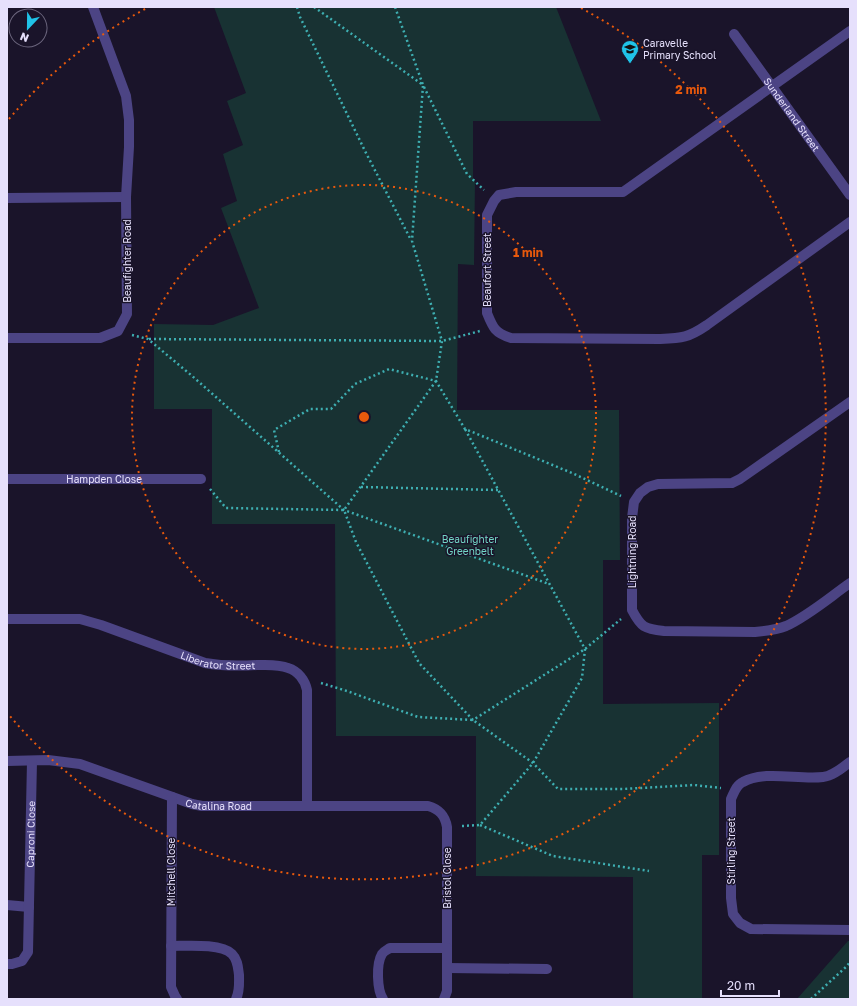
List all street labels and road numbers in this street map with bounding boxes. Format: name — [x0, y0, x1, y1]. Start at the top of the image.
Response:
street label: Sunderland Street — [761, 75, 822, 153]
street label: Beaufighter Road — [121, 219, 133, 303]
street label: Beaufort Street — [481, 233, 493, 307]
street label: Hampden Close — [66, 473, 142, 485]
street label: Lightning Road — [626, 516, 638, 588]
street label: Liberator Street — [179, 649, 256, 672]
street label: Catalina Road — [184, 796, 252, 812]
street label: Caproni Close — [24, 801, 37, 868]
street label: Stirling Street — [725, 817, 737, 885]
street label: Mitchell Close — [165, 838, 177, 906]
street label: Bristol Close — [441, 847, 453, 909]

